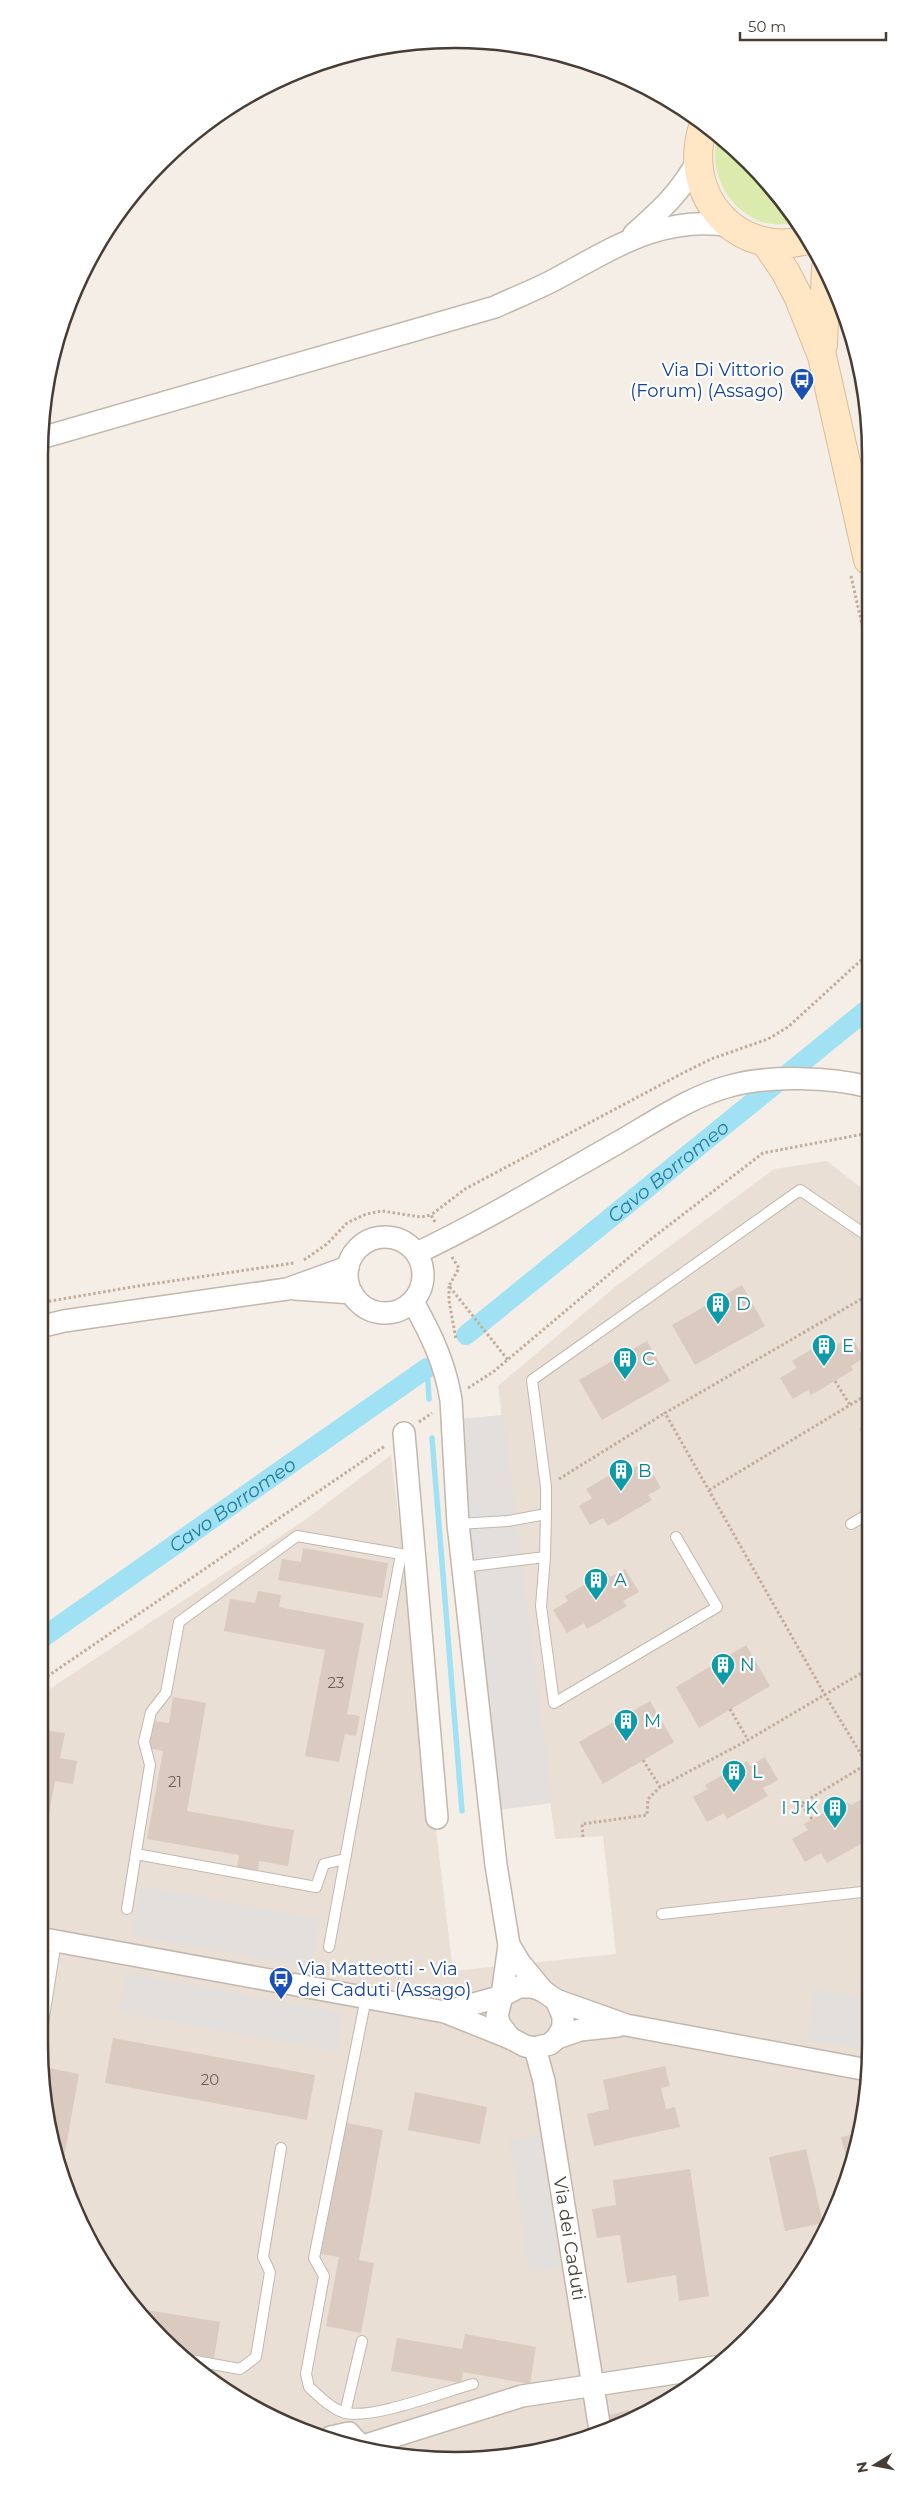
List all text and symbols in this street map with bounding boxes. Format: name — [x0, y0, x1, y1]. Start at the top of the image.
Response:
scale bar — [740, 10, 886, 42]
text: 50 m — [748, 17, 786, 36]
place label: Via Di Vittorio (Forum) (Assago) — [630, 359, 784, 402]
bus stop icon: Via Di Vittorio (Forum) (Assago) — [789, 367, 815, 401]
water label: Cavo Borromeo — [603, 1115, 733, 1227]
building icon: D — [705, 1291, 731, 1325]
place label: D — [736, 1293, 751, 1315]
building icon: E — [811, 1333, 837, 1367]
place label: E — [842, 1335, 854, 1357]
building icon: C — [612, 1346, 638, 1380]
place label: C — [642, 1348, 655, 1370]
water label: Cavo Borromeo — [164, 1452, 300, 1557]
building icon: B — [608, 1458, 634, 1492]
place label: B — [638, 1460, 652, 1482]
building icon: A — [583, 1567, 609, 1601]
place label: A — [614, 1569, 627, 1591]
building icon: N — [710, 1652, 736, 1686]
place label: N — [740, 1654, 755, 1676]
house number: 23 — [328, 1673, 344, 1692]
building icon: M — [613, 1708, 639, 1742]
place label: M — [644, 1710, 661, 1732]
building icon: L — [721, 1759, 747, 1793]
place label: L — [752, 1761, 763, 1783]
house number: 21 — [168, 1772, 182, 1791]
building icon: I J K — [822, 1795, 848, 1829]
place label: I J K — [781, 1797, 818, 1819]
place label: Via Matteotti - Via dei Caduti (Assago) — [298, 1958, 472, 2001]
bus stop icon: Via Matteotti - Via dei Caduti (Assago) — [268, 1966, 294, 2000]
house number: 20 — [201, 2070, 219, 2089]
street label: Via dei Caduti — [549, 2175, 590, 2302]
north arrow — [850, 2440, 900, 2490]
text: N — [852, 2460, 872, 2474]

